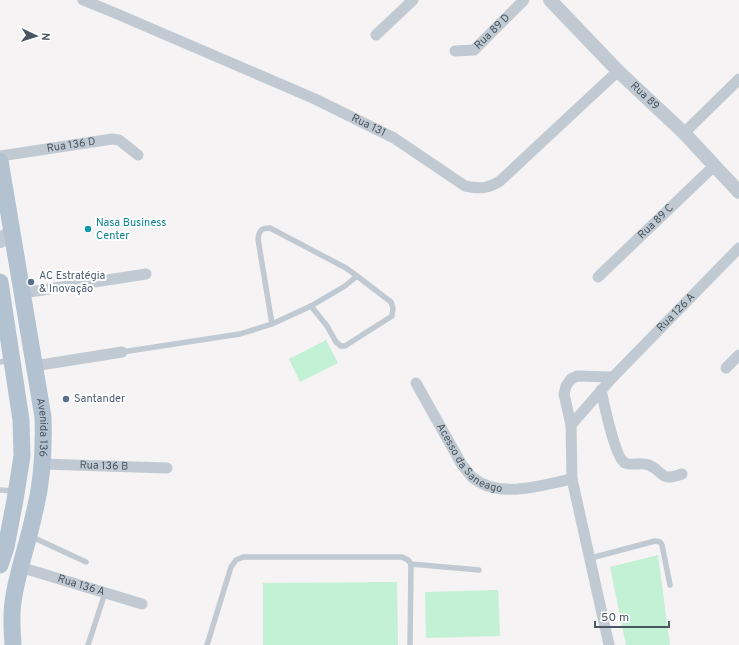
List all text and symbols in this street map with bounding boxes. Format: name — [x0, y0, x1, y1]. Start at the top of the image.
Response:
street label: Rua 89 D — [471, 11, 513, 53]
north arrow — [16, 16, 56, 56]
text: N — [38, 32, 52, 41]
street label: Rua 89 — [627, 79, 662, 113]
street label: Rua 131 — [349, 111, 388, 140]
street label: Rua 136 D — [46, 135, 97, 156]
street label: Rua 89 C — [635, 201, 677, 242]
place label: Nasa Business Center — [96, 216, 167, 243]
marker: Nasa Business Center — [83, 224, 93, 234]
place label: AC Estratégia & Inovação — [39, 269, 105, 296]
marker: AC Estratégia & Inovação — [26, 277, 36, 287]
street label: Rua 126 A — [654, 290, 698, 335]
place label: Santander — [74, 392, 126, 406]
marker: Santander — [61, 394, 71, 404]
street label: Avenida 136 — [33, 397, 50, 457]
street label: Acesso da Saneago — [433, 421, 503, 496]
street label: Rua 136 B — [79, 458, 129, 474]
street label: Rua 136 A — [56, 572, 107, 599]
scale bar — [595, 603, 669, 629]
text: 50 m — [601, 610, 629, 626]

